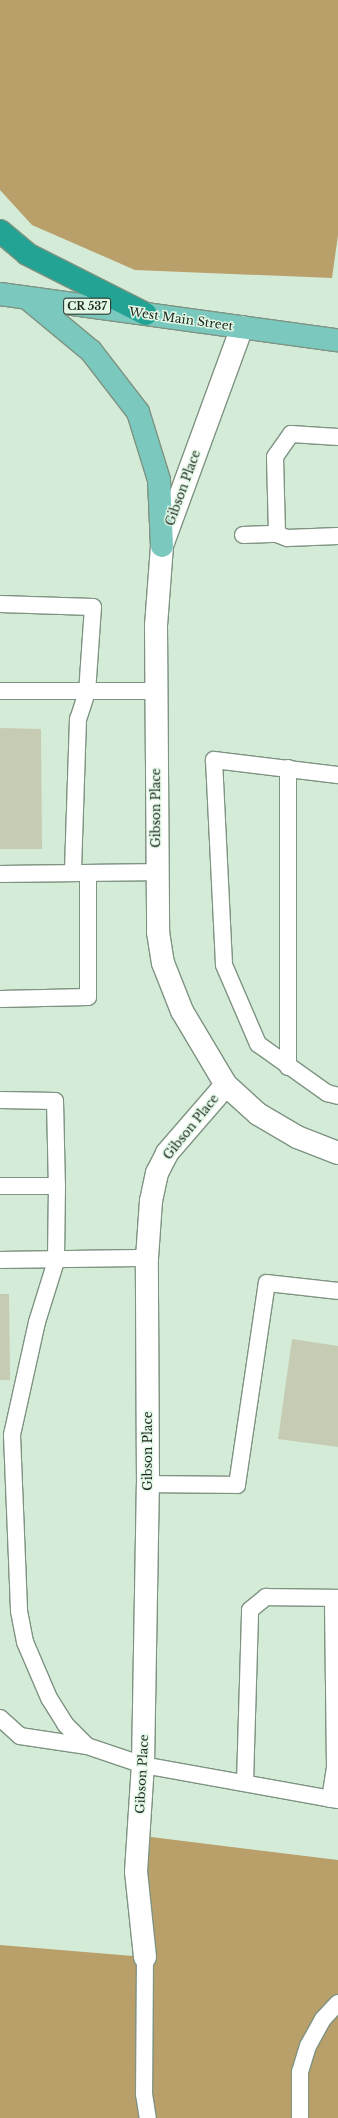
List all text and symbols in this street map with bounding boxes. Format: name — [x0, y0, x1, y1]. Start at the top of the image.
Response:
road number: CR 537 — [62, 297, 112, 315]
street label: West Main Street — [128, 305, 234, 333]
street label: Gibson Place — [163, 448, 203, 528]
street label: Gibson Place — [149, 768, 163, 848]
street label: Gibson Place — [160, 1092, 222, 1162]
street label: Gibson Place — [141, 1411, 155, 1491]
street label: Gibson Place — [133, 1734, 151, 1814]

